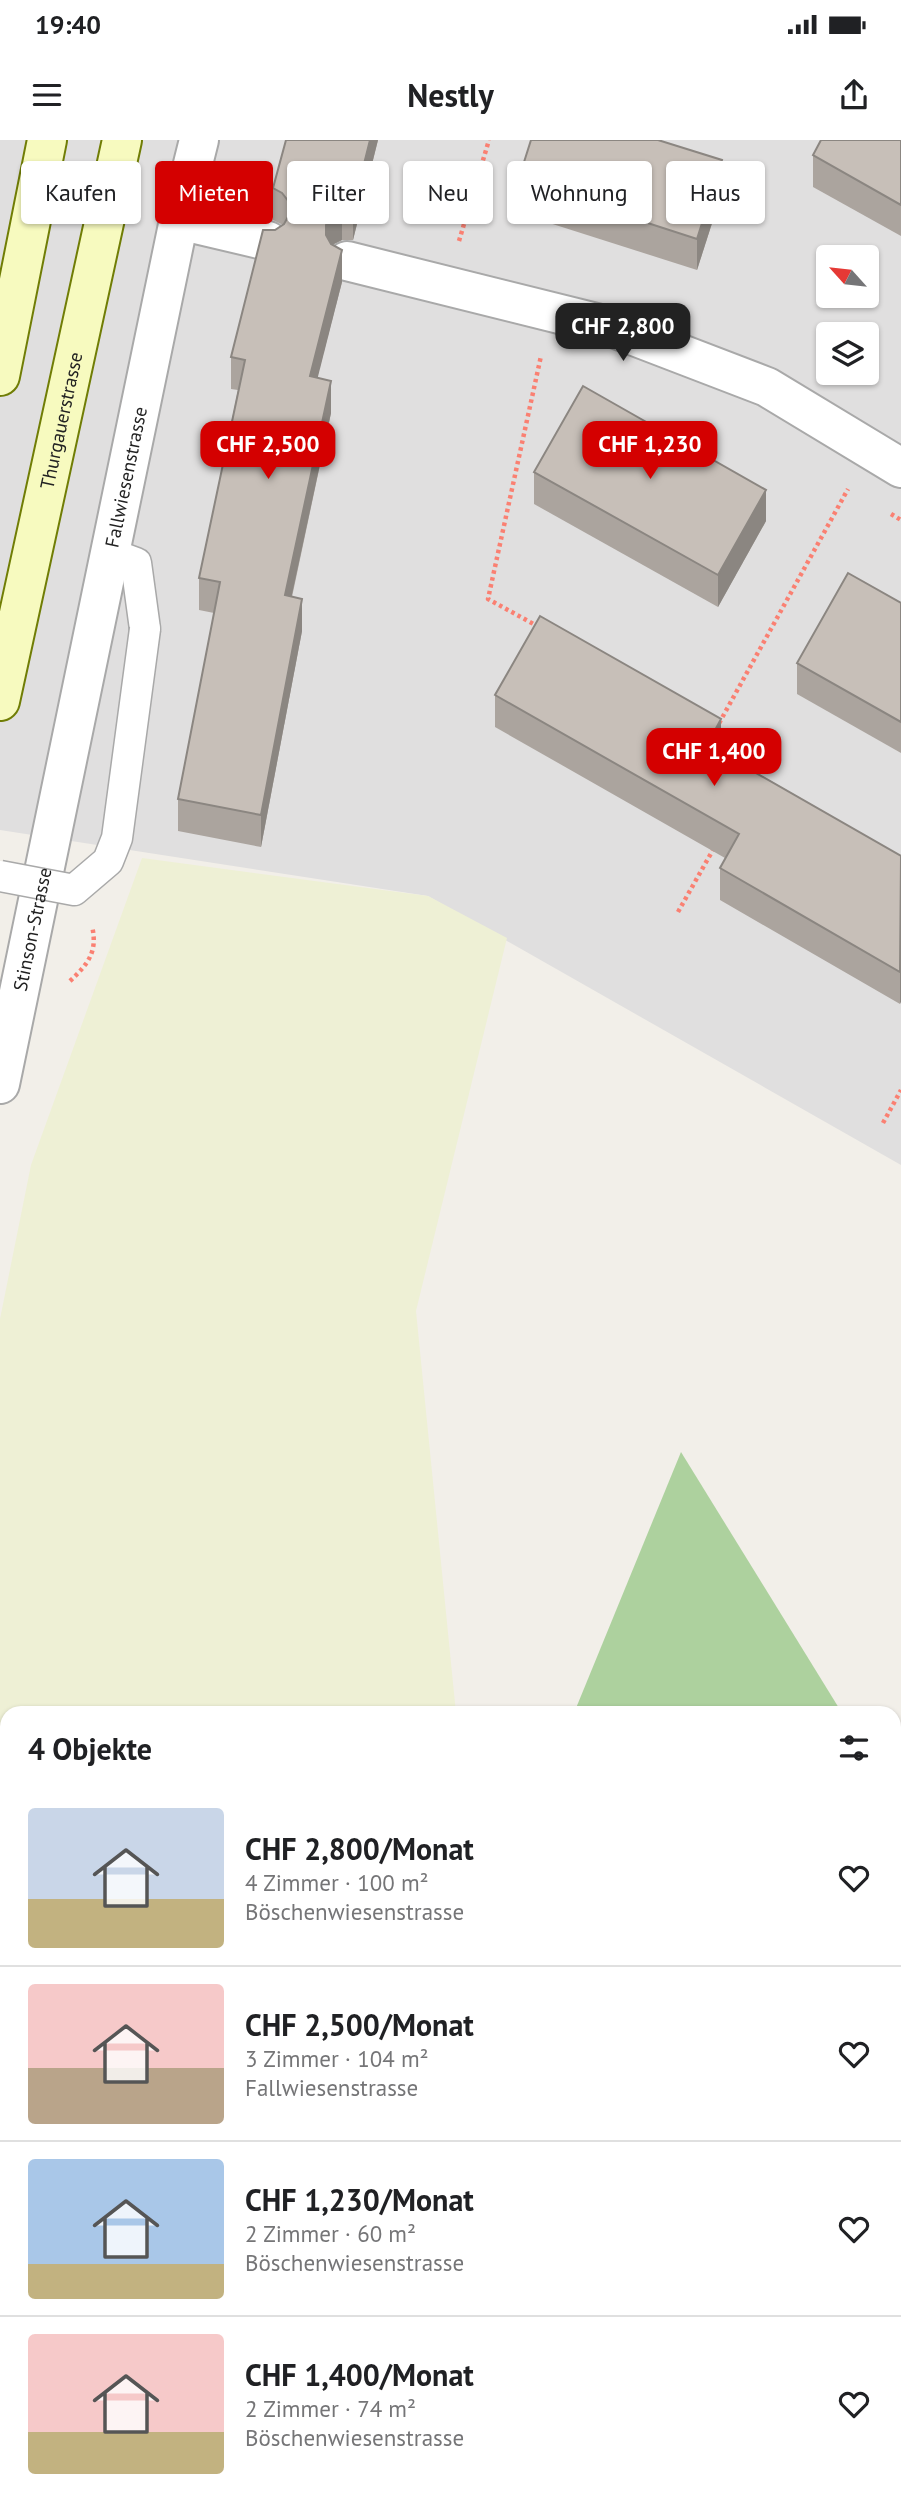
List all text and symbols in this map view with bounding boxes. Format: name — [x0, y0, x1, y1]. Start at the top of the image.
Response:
text: 19:40 — [35, 8, 101, 41]
text: Nestly — [407, 74, 494, 116]
icon: menu — [28, 76, 66, 114]
icon: share — [835, 76, 873, 114]
chip: Kaufen — [21, 161, 141, 224]
chip: Mieten — [155, 161, 273, 224]
chip: Filter — [287, 161, 389, 224]
chip: Neu — [403, 161, 493, 224]
chip: Wohnung — [507, 161, 652, 224]
chip: Haus — [666, 161, 765, 224]
north arrow — [816, 245, 878, 308]
map controls — [816, 245, 879, 385]
pin: CHF 2,800 — [543, 304, 703, 363]
text: CHF 2,800 — [571, 311, 675, 340]
button: layers — [816, 322, 879, 385]
street label: Thurgauerstrasse — [34, 350, 88, 491]
street label: Fallwiesenstrasse — [100, 404, 152, 549]
pin: CHF 2,500 — [188, 422, 348, 481]
pin: CHF 1,230 — [570, 422, 730, 481]
text: CHF 2,500 — [216, 429, 320, 458]
text: CHF 1,230 — [598, 429, 702, 458]
pin: CHF 1,400 — [634, 728, 794, 788]
text: CHF 1,400 — [662, 736, 766, 765]
street label: Stinson-Strasse — [8, 865, 57, 993]
text: 4 Objekte — [28, 1729, 152, 1768]
icon: filters — [835, 1729, 873, 1767]
text: CHF 2,800/Monat — [245, 1829, 474, 1868]
icon: home — [84, 1836, 168, 1920]
icon: heart — [835, 1859, 873, 1897]
text: 4 Zimmer · 100 m² — [245, 1868, 429, 1897]
text: Böschenwiesenstrasse — [245, 1897, 464, 1926]
text: CHF 2,500/Monat — [245, 2005, 474, 2044]
icon: home — [84, 2012, 168, 2096]
icon: heart — [835, 2035, 873, 2073]
text: 3 Zimmer · 104 m² — [245, 2044, 429, 2073]
text: Fallwiesenstrasse — [245, 2073, 418, 2102]
text: CHF 1,230/Monat — [245, 2180, 474, 2219]
icon: home — [84, 2187, 168, 2271]
icon: heart — [835, 2210, 873, 2248]
text: 2 Zimmer · 60 m² — [245, 2219, 416, 2248]
text: Böschenwiesenstrasse — [245, 2248, 464, 2277]
text: CHF 1,400/Monat — [245, 2355, 474, 2394]
icon: home — [84, 2362, 168, 2446]
icon: heart — [835, 2385, 873, 2423]
text: 2 Zimmer · 74 m² — [245, 2394, 416, 2423]
text: Böschenwiesenstrasse — [245, 2423, 464, 2452]

